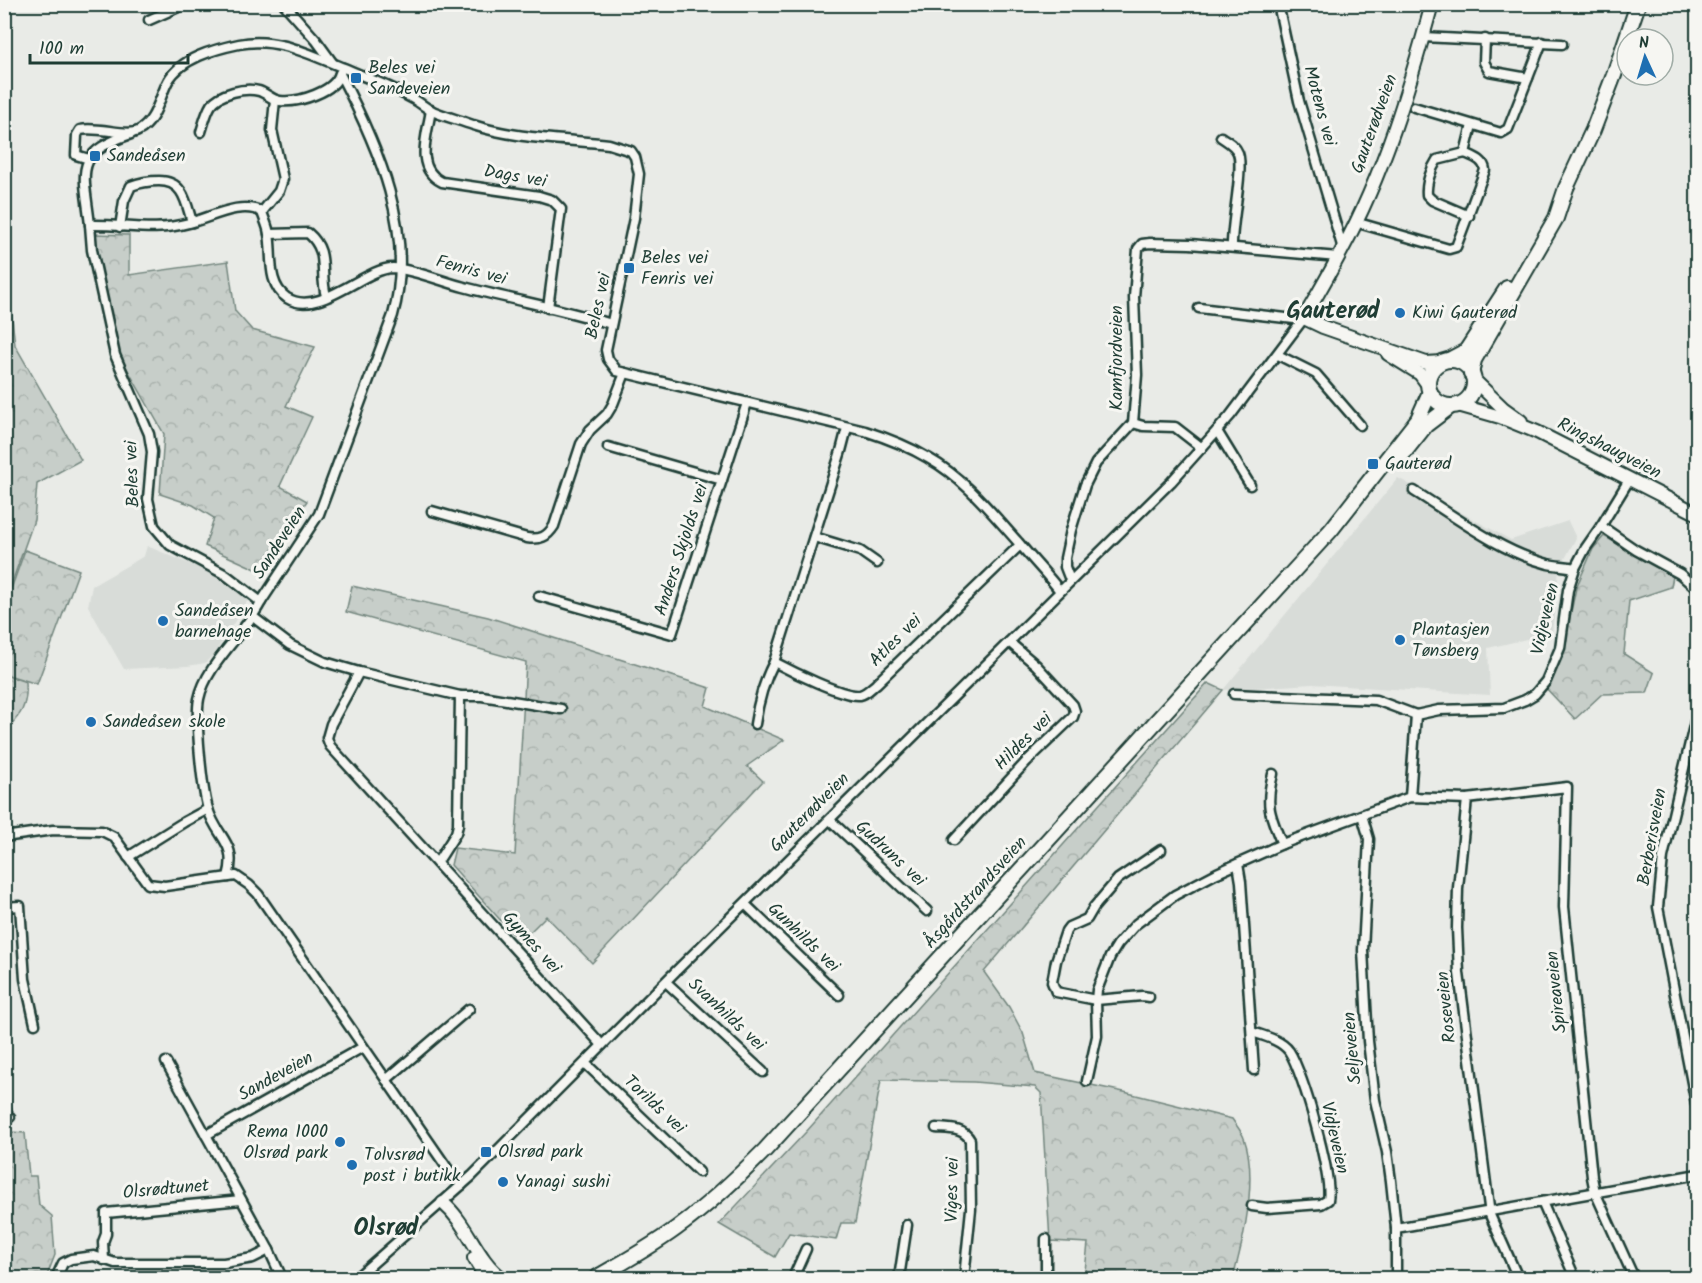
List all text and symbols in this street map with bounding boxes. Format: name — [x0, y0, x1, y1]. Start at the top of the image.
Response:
scale bar — [30, 27, 188, 65]
north arrow — [1615, 27, 1675, 87]
text: N — [1638, 31, 1650, 56]
text: 100 m — [39, 35, 84, 64]
place label: Beles vei Sandeveien — [368, 54, 450, 104]
street label: Motens vei — [1294, 63, 1344, 150]
street label: Gauterødveien — [1344, 70, 1406, 178]
marker: Beles vei Sandeveien — [349, 71, 363, 85]
place label: Sandeåsen — [107, 142, 186, 171]
marker: Sandeåsen — [88, 149, 102, 163]
street label: Dags vei — [481, 157, 549, 197]
place label: Beles vei Fenris vei — [641, 244, 714, 294]
street label: Fenris vei — [432, 248, 510, 295]
marker: Beles vei Fenris vei — [622, 261, 636, 275]
street label: Beles vei — [578, 270, 620, 342]
district label: Gauterød — [1286, 292, 1381, 331]
place label: Kiwi Gauterød — [1412, 299, 1518, 328]
street label: Kamfjordveien — [1103, 305, 1132, 411]
marker: Kiwi Gauterød — [1393, 306, 1407, 320]
street label: Ringshaugveien — [1552, 410, 1666, 488]
street label: Beles vei — [117, 439, 149, 508]
place label: Gauterød — [1385, 450, 1452, 479]
marker: Gauterød — [1366, 457, 1380, 471]
street label: Anders Skjolds vei — [647, 479, 717, 620]
street label: Sandeveien — [245, 501, 315, 585]
street label: Vidjeveien — [1524, 580, 1568, 658]
place label: Sandeåsen barnehage — [175, 597, 254, 647]
street label: Atles vei — [863, 607, 930, 674]
marker: Sandeåsen barnehage — [156, 614, 170, 628]
place label: Plantasjen Tønsberg — [1412, 616, 1490, 666]
marker: Plantasjen Tønsberg — [1393, 633, 1407, 647]
street label: Hildes vei — [988, 706, 1060, 778]
place label: Sandeåsen skole — [103, 708, 226, 737]
marker: Sandeåsen skole — [84, 715, 98, 729]
street label: Gauterødveien — [763, 766, 857, 860]
street label: Berberisveien — [1630, 786, 1676, 888]
street label: Gudruns vei — [848, 813, 932, 895]
street label: Åsgårdstrandsveien — [917, 830, 1035, 956]
street label: Gunhilds vei — [760, 896, 846, 981]
street label: Gymes vei — [495, 905, 568, 982]
street label: Spireaveien — [1538, 949, 1576, 1035]
street label: Roseveien — [1429, 970, 1465, 1044]
street label: Svanhilds vei — [680, 971, 772, 1059]
street label: Seljeveien — [1335, 1011, 1371, 1085]
street label: Sandeveien — [233, 1044, 319, 1110]
street label: Torilds vei — [616, 1068, 692, 1142]
street label: Vidjeveien — [1312, 1099, 1356, 1177]
place label: Rema 1000 Olsrød park — [243, 1118, 329, 1168]
marker: Rema 1000 Olsrød park — [333, 1135, 347, 1149]
place label: Olsrød park — [498, 1138, 583, 1167]
place label: Tolvsrød post i butikk — [363, 1141, 461, 1191]
marker: Olsrød park — [479, 1145, 493, 1159]
street label: Viges vei — [938, 1156, 968, 1223]
marker: Tolvsrød post i butikk — [345, 1158, 359, 1172]
place label: Yanagi sushi — [515, 1168, 611, 1197]
street label: Olsrødtunet — [122, 1172, 211, 1208]
marker: Yanagi sushi — [496, 1175, 510, 1189]
district label: Olsrød — [354, 1209, 420, 1248]

